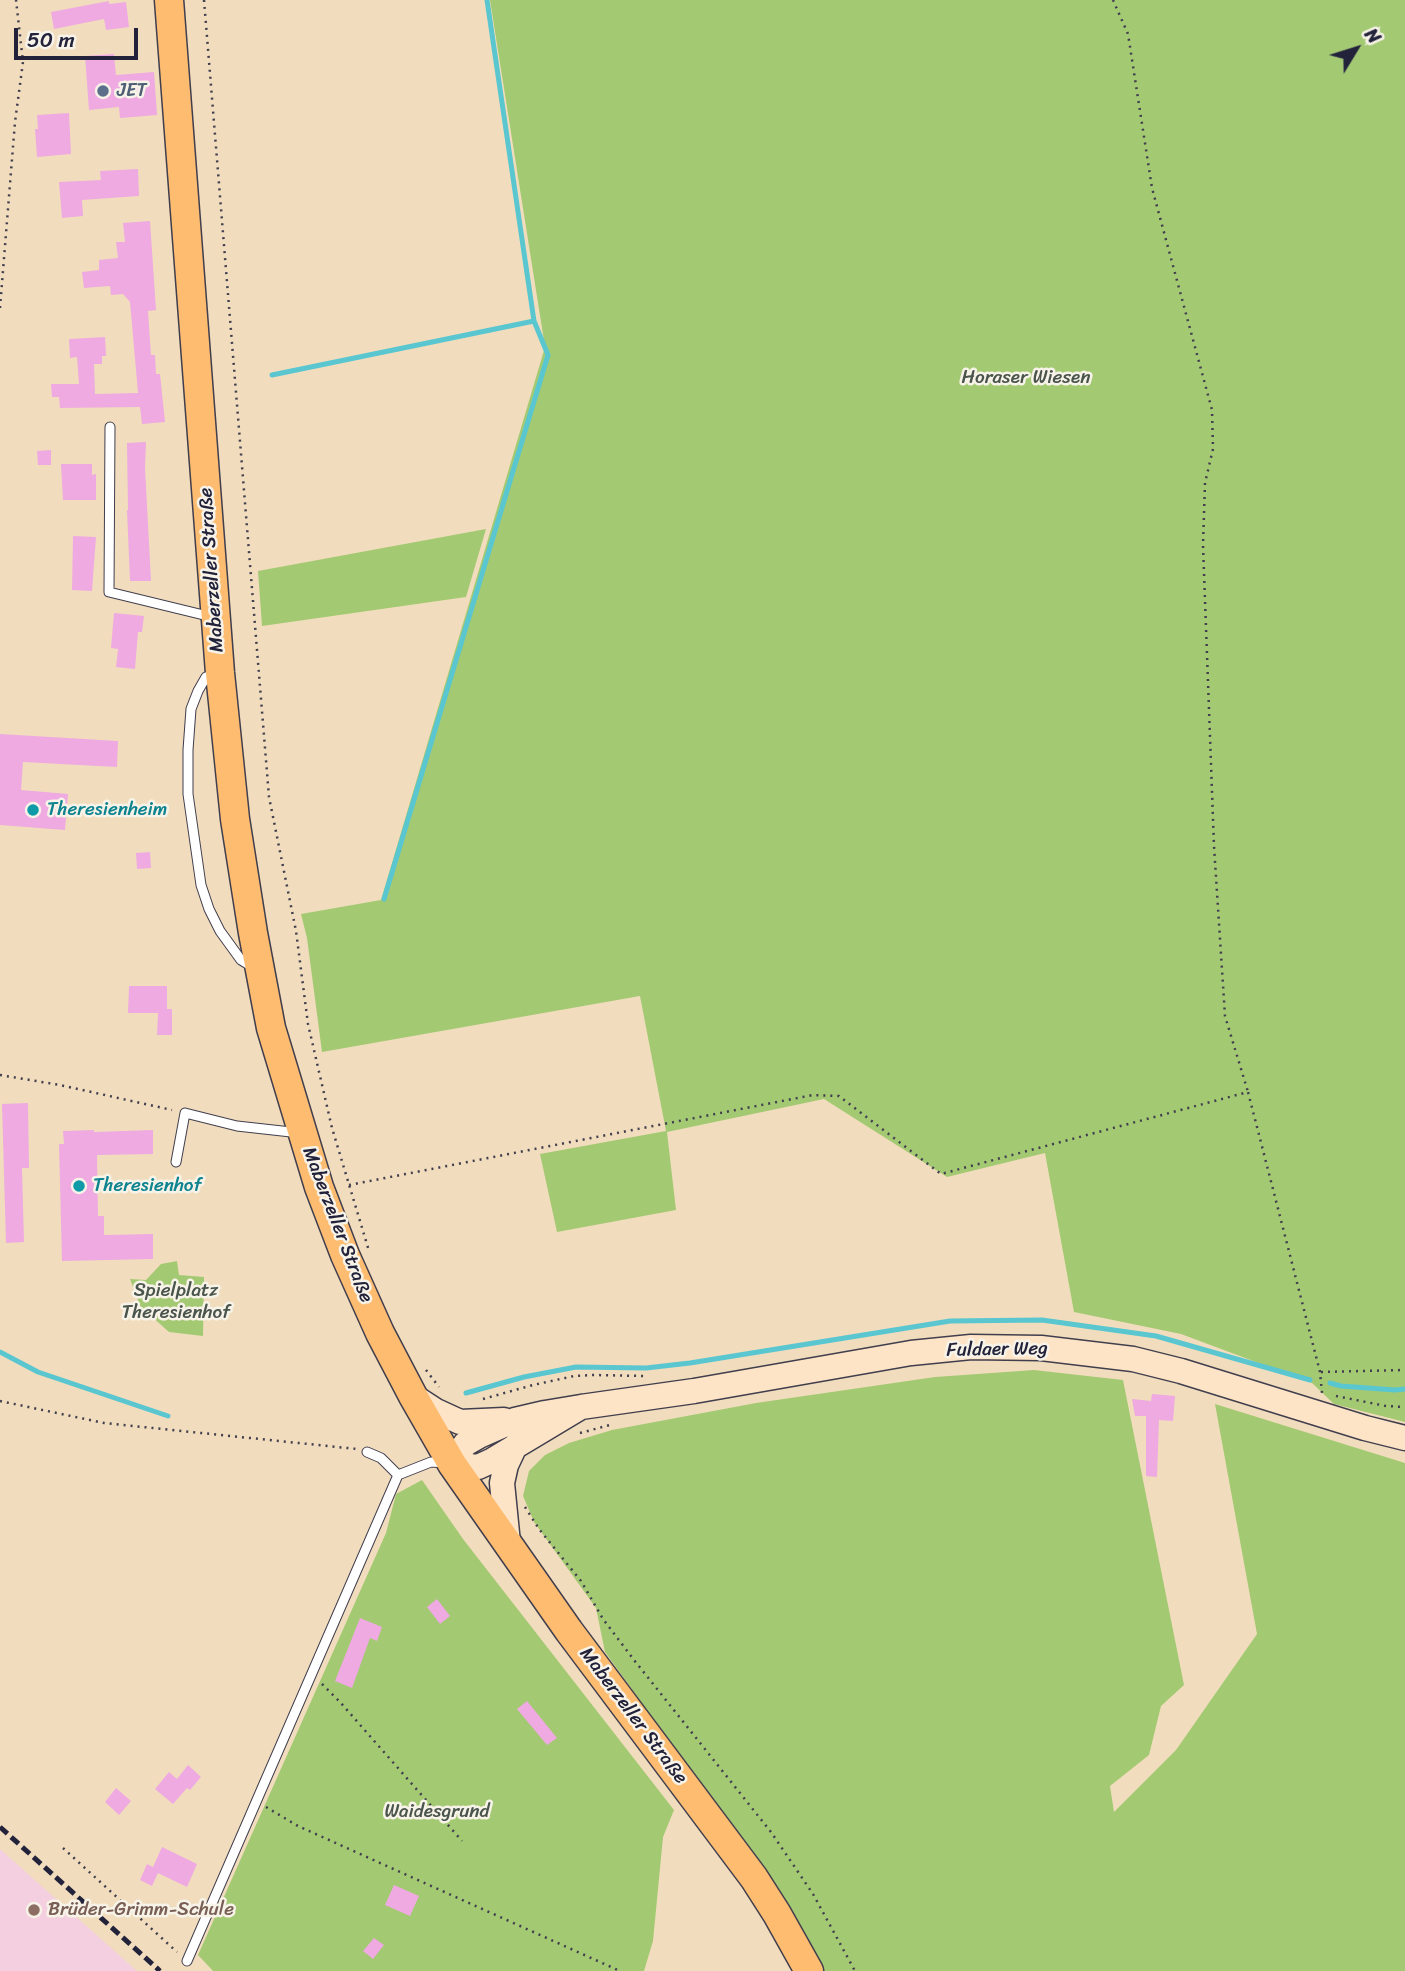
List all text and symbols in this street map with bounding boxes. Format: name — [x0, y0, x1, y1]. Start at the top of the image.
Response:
scale bar — [18, 14, 142, 58]
north arrow — [1321, 14, 1391, 84]
text: N — [1356, 20, 1390, 51]
text: 50 m — [27, 21, 75, 59]
place label: JET — [117, 80, 147, 102]
marker: JET — [95, 83, 111, 99]
park label: Horaser Wiesen — [962, 367, 1090, 389]
street label: Maberzeller Straße — [195, 487, 229, 653]
place label: Theresienheim — [47, 799, 167, 821]
marker: Theresienheim — [25, 802, 41, 818]
street label: Maberzeller Straße — [297, 1144, 377, 1306]
place label: Theresienhof — [93, 1175, 202, 1197]
marker: Theresienhof — [71, 1178, 87, 1194]
park label: Spielplatz Theresienhof — [122, 1280, 230, 1324]
street label: Fuldaer Weg — [946, 1338, 1048, 1362]
street label: Maberzeller Straße — [574, 1643, 692, 1789]
park label: Waidesgrund — [384, 1801, 490, 1823]
place label: Brüder-Grimm-Schule — [48, 1899, 234, 1921]
marker: Brüder-Grimm-Schule — [26, 1902, 42, 1918]

